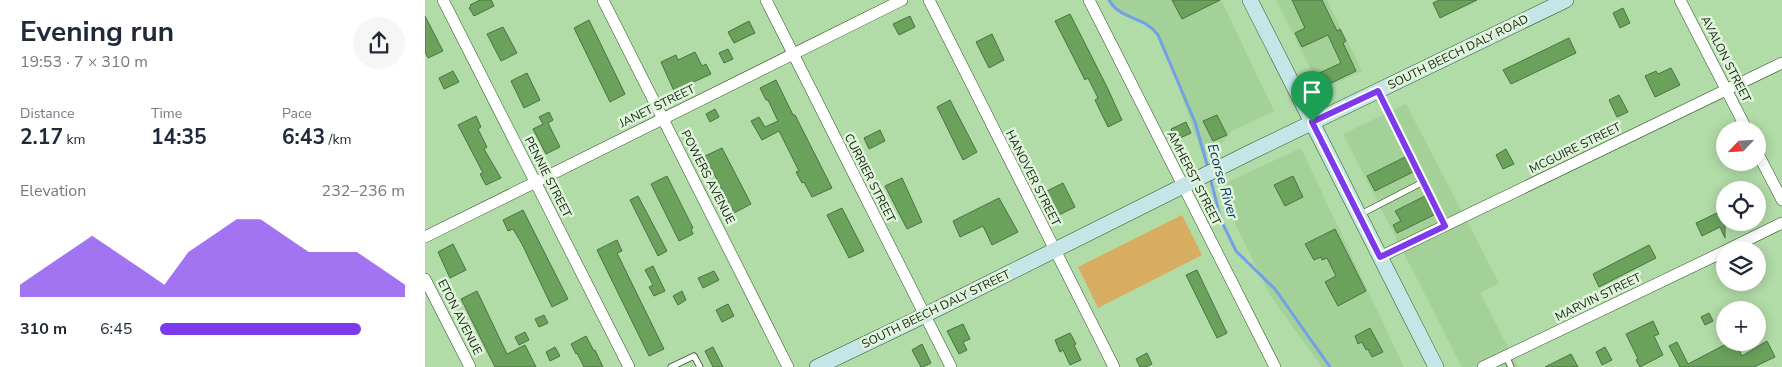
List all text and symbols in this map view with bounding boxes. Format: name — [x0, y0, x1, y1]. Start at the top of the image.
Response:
street label: SOUTH BEECH DALY ROAD — [1385, 11, 1531, 93]
text: Evening run — [20, 13, 174, 51]
street label: AVALON STREET — [1697, 13, 1755, 106]
button: share — [353, 17, 405, 69]
text: 19:53 · 7 × 310 m — [20, 51, 148, 73]
pin — [1291, 71, 1333, 122]
icon: arrive — [1298, 78, 1326, 106]
street label: JANET STREET — [616, 80, 698, 132]
text: Distance — [20, 104, 74, 123]
text: Time — [151, 104, 182, 123]
text: Pace — [282, 104, 312, 123]
street label: MCGUIRE STREET — [1526, 119, 1624, 177]
north arrow — [1716, 121, 1766, 171]
map controls — [1716, 121, 1766, 351]
text: 2.17 — [20, 123, 63, 151]
text: 14:35 — [151, 123, 207, 151]
text: 6:43 — [282, 123, 325, 151]
street label: POWERS AVENUE — [677, 127, 739, 227]
street label: HANOVER STREET — [1002, 127, 1064, 229]
street label: AMHERST STREET — [1163, 128, 1225, 229]
text: km — [63, 130, 86, 149]
text: /km — [325, 130, 352, 149]
street label: CURRIER STREET — [841, 131, 900, 226]
street label: PENNIE STREET — [521, 134, 576, 221]
water label: Ecorse River — [1203, 141, 1243, 222]
text: Elevation — [20, 180, 86, 202]
text: 232–236 m — [322, 180, 405, 202]
button: locate — [1716, 181, 1766, 231]
button: layers — [1716, 241, 1766, 291]
street label: SOUTH BEECH DALY STREET — [859, 266, 1014, 352]
street label: MARVIN STREET — [1552, 269, 1644, 325]
street label: ETON AVENUE — [434, 277, 486, 357]
button: + — [1716, 301, 1766, 351]
text: 310 m — [20, 318, 67, 340]
text: 6:45 — [100, 318, 132, 340]

